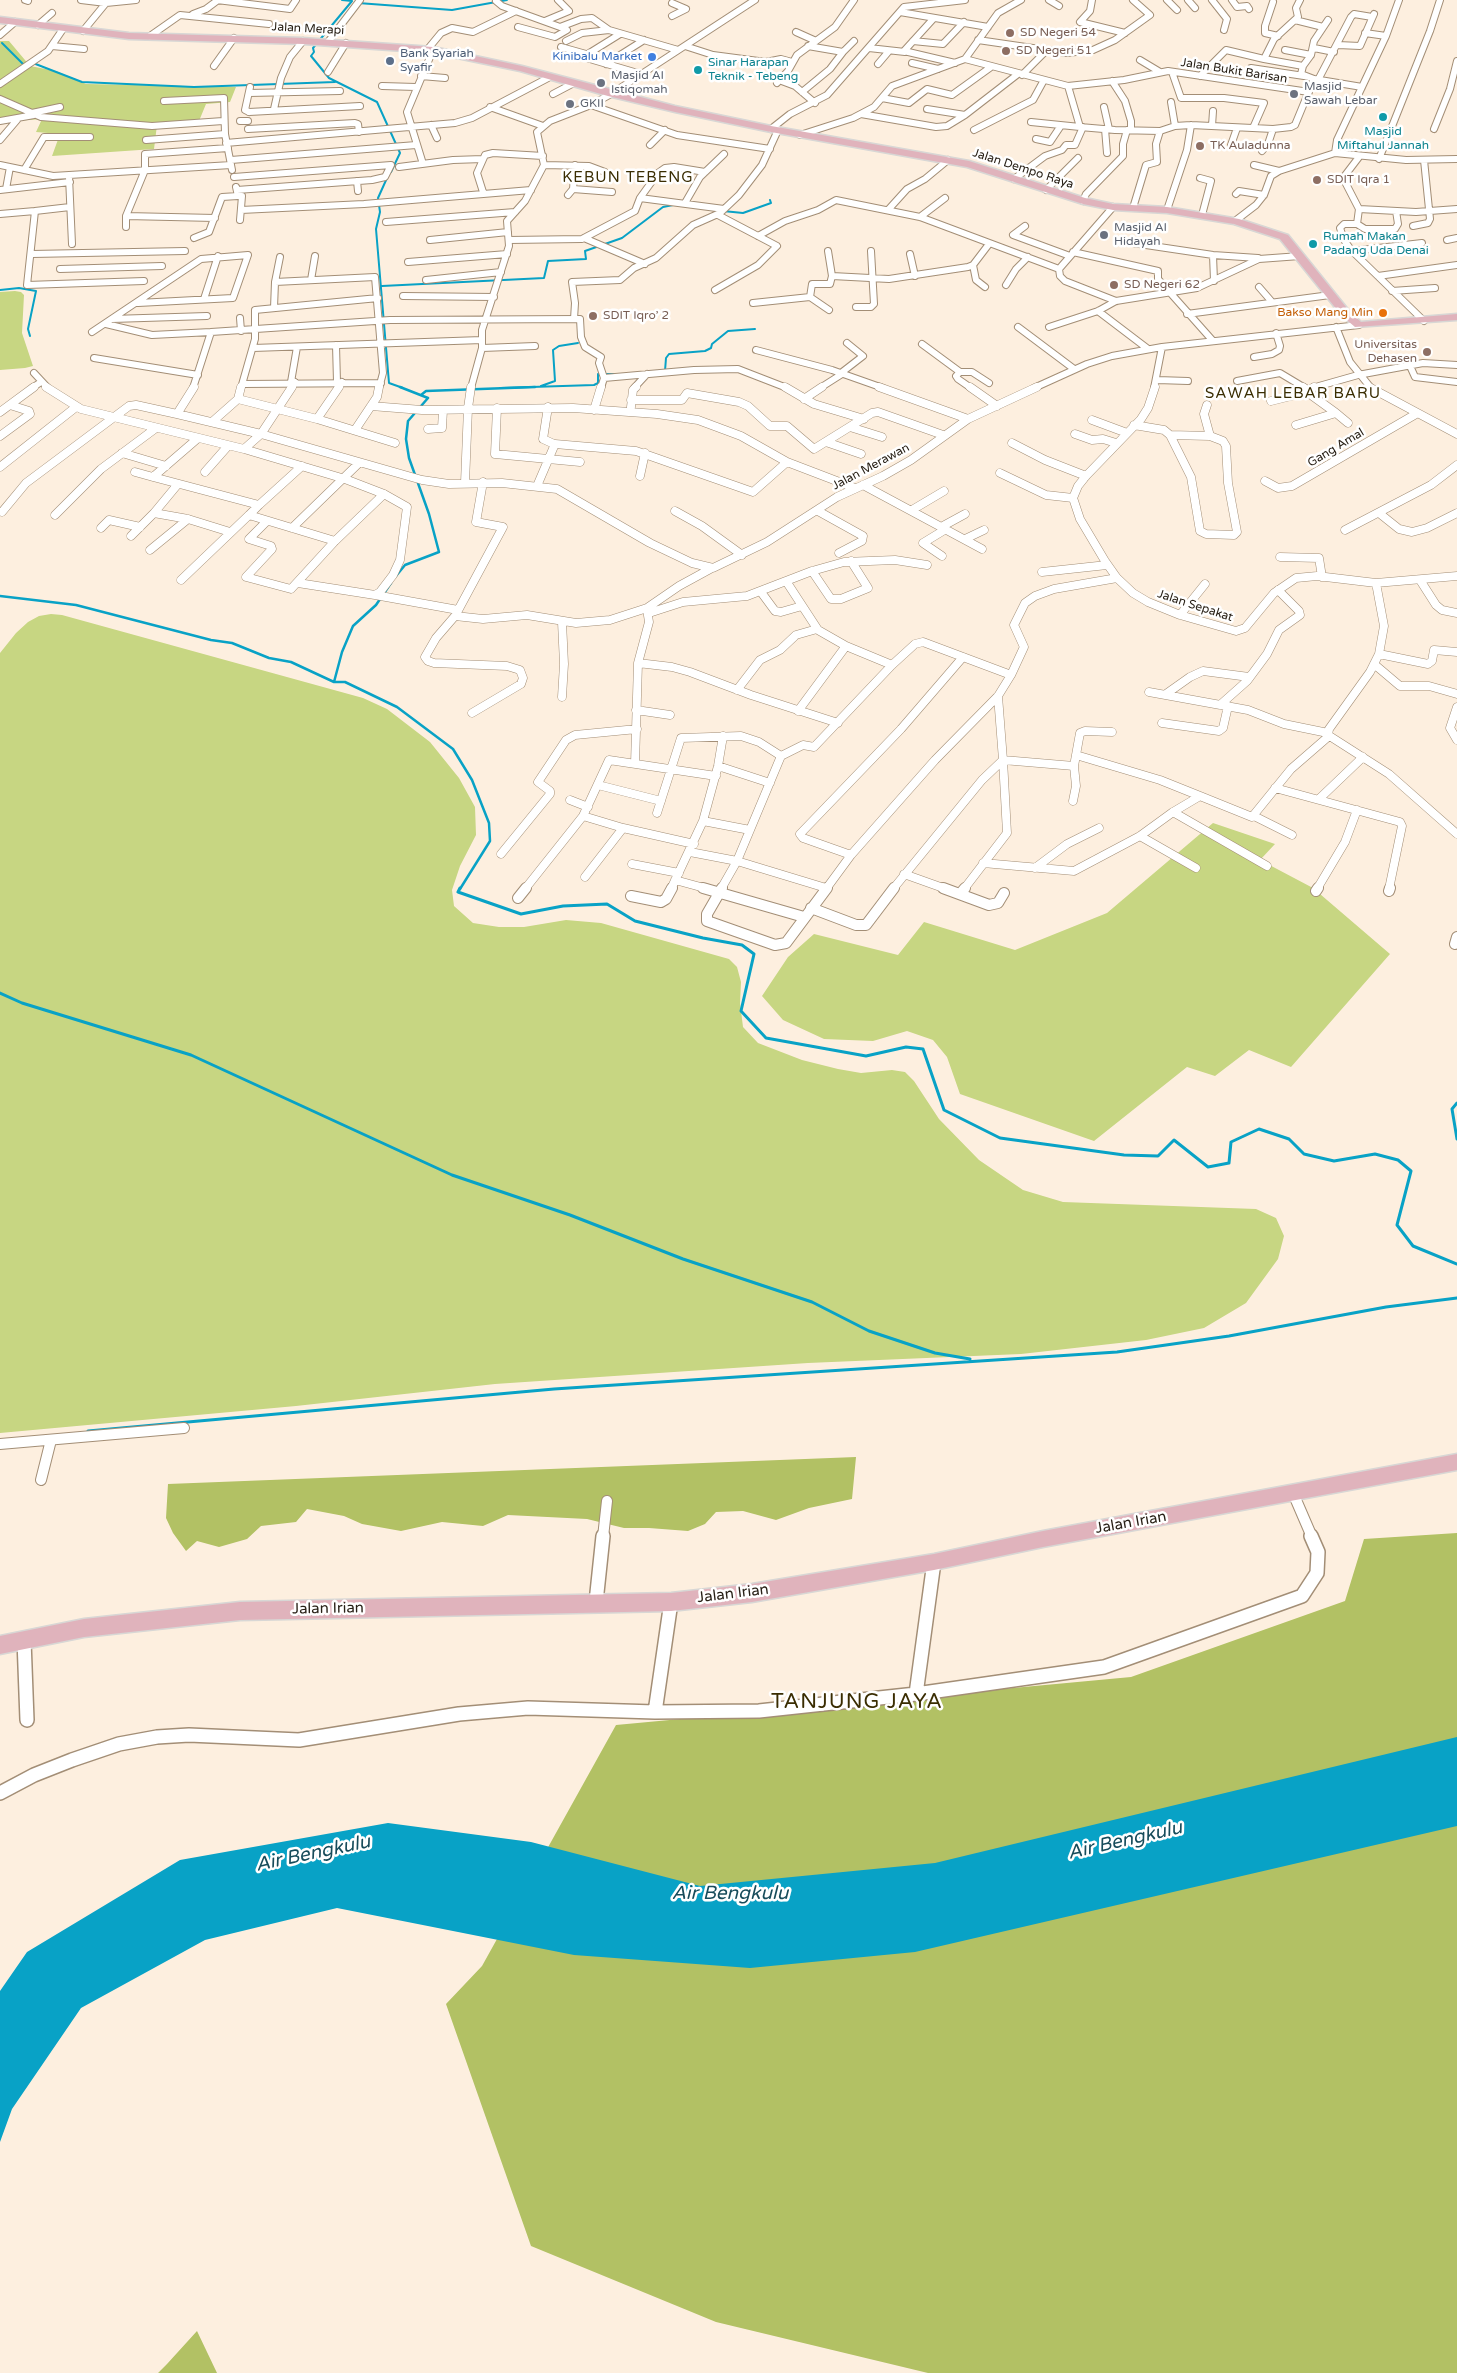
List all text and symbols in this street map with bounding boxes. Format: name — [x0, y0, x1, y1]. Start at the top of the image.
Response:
street label: Jalan Merapi — [271, 20, 345, 38]
place label: SD Negeri 54 — [1020, 26, 1096, 40]
marker: SD Negeri 54 — [1004, 27, 1016, 39]
place label: SD Negeri 51 — [1016, 44, 1092, 58]
marker: SD Negeri 51 — [1000, 45, 1012, 57]
place label: Bank Syariah Syafir — [400, 47, 474, 75]
place label: Kinibalu Market — [552, 50, 642, 64]
marker: Kinibalu Market — [646, 51, 658, 63]
marker: Bank Syariah Syafir — [384, 55, 396, 67]
street label: Jalan Bukit Barisan — [1180, 55, 1288, 87]
place label: Sinar Harapan Teknik - Tebeng — [708, 56, 798, 84]
marker: Sinar Harapan Teknik - Tebeng — [692, 64, 704, 76]
place label: Masjid Al Istiqomah — [611, 69, 668, 97]
marker: Masjid Al Istiqomah — [595, 77, 607, 89]
place label: Masjid Sawah Lebar — [1304, 80, 1377, 108]
marker: Masjid Sawah Lebar — [1288, 88, 1300, 100]
place label: GKII — [580, 97, 604, 111]
marker: GKII — [564, 98, 576, 110]
marker: Masjid Miftahul Jannah — [1377, 111, 1389, 123]
place label: Masjid Miftahul Jannah — [1337, 125, 1429, 153]
place label: TK Auladunna — [1210, 139, 1291, 153]
marker: TK Auladunna — [1194, 140, 1206, 152]
street label: Jalan Dempo Raya — [971, 146, 1075, 192]
district label: KEBUN TEBENG — [561, 169, 695, 187]
place label: SDIT Iqra 1 — [1327, 173, 1390, 187]
marker: SDIT Iqra 1 — [1311, 174, 1323, 186]
place label: Masjid Al Hidayah — [1114, 221, 1167, 249]
marker: Masjid Al Hidayah — [1098, 229, 1110, 241]
place label: Rumah Makan Padang Uda Denai — [1323, 230, 1429, 258]
marker: Rumah Makan Padang Uda Denai — [1307, 238, 1319, 250]
place label: SD Negeri 62 — [1124, 278, 1200, 292]
marker: SD Negeri 62 — [1108, 279, 1120, 291]
place label: Bakso Mang Min — [1277, 306, 1373, 320]
marker: Bakso Mang Min — [1377, 307, 1389, 319]
place label: SDIT Iqro’ 2 — [603, 309, 669, 323]
marker: SDIT Iqro’ 2 — [587, 310, 599, 322]
place label: Universitas Dehasen — [1354, 338, 1417, 366]
marker: Universitas Dehasen — [1421, 346, 1433, 358]
district label: SAWAH LEBAR BARU — [1203, 385, 1383, 403]
street label: Gang Amal — [1305, 425, 1367, 471]
street label: Jalan Merawan — [830, 441, 912, 493]
street label: Jalan Sepakat — [1155, 587, 1235, 625]
street label: Jalan Irian — [1094, 1508, 1168, 1538]
street label: Jalan Irian — [696, 1581, 770, 1607]
street label: Jalan Irian — [292, 1599, 364, 1619]
district label: TANJUNG JAYA — [770, 1689, 944, 1715]
water label: Air Bengkulu — [1066, 1817, 1184, 1865]
water label: Air Bengkulu — [254, 1831, 372, 1877]
water label: Air Bengkulu — [672, 1883, 788, 1905]

